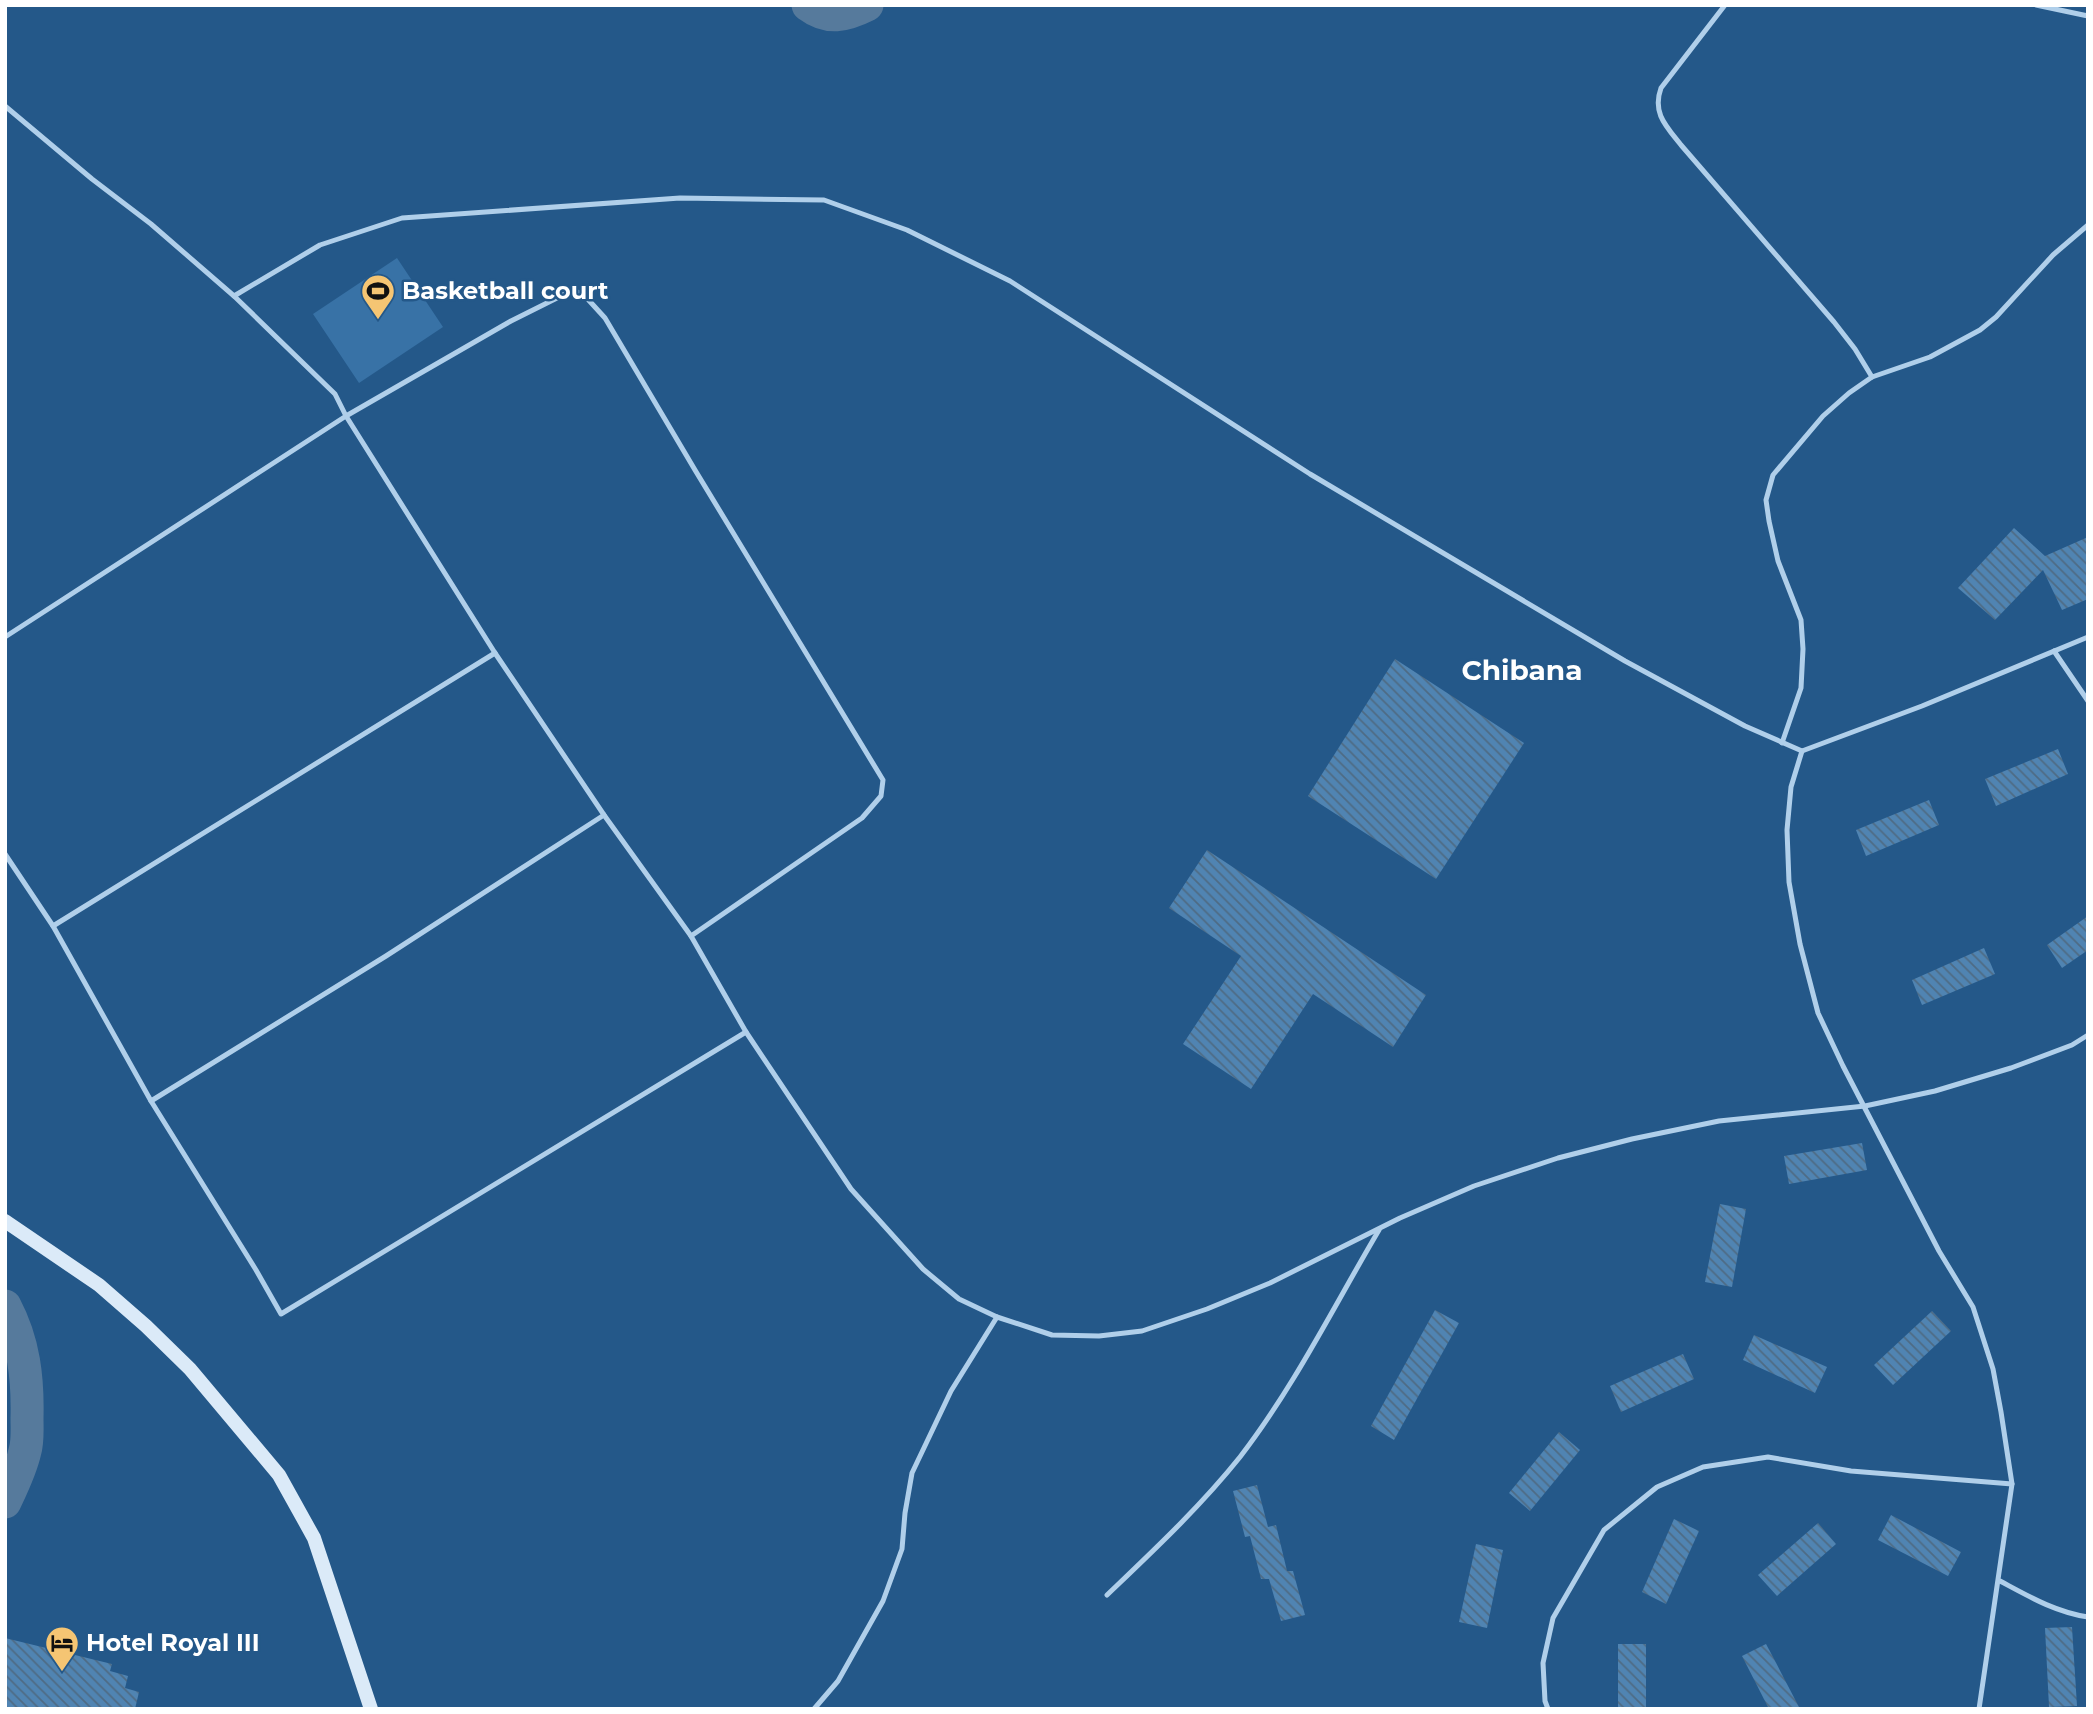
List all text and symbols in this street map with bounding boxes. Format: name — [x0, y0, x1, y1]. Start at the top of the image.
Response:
sports icon: Basketball court — [359, 272, 397, 321]
place label: Basketball court — [402, 276, 609, 305]
district label: Chibana — [1461, 653, 1583, 687]
hotel icon: Hotel Royal III — [43, 1624, 81, 1673]
place label: Hotel Royal III — [86, 1628, 260, 1657]

